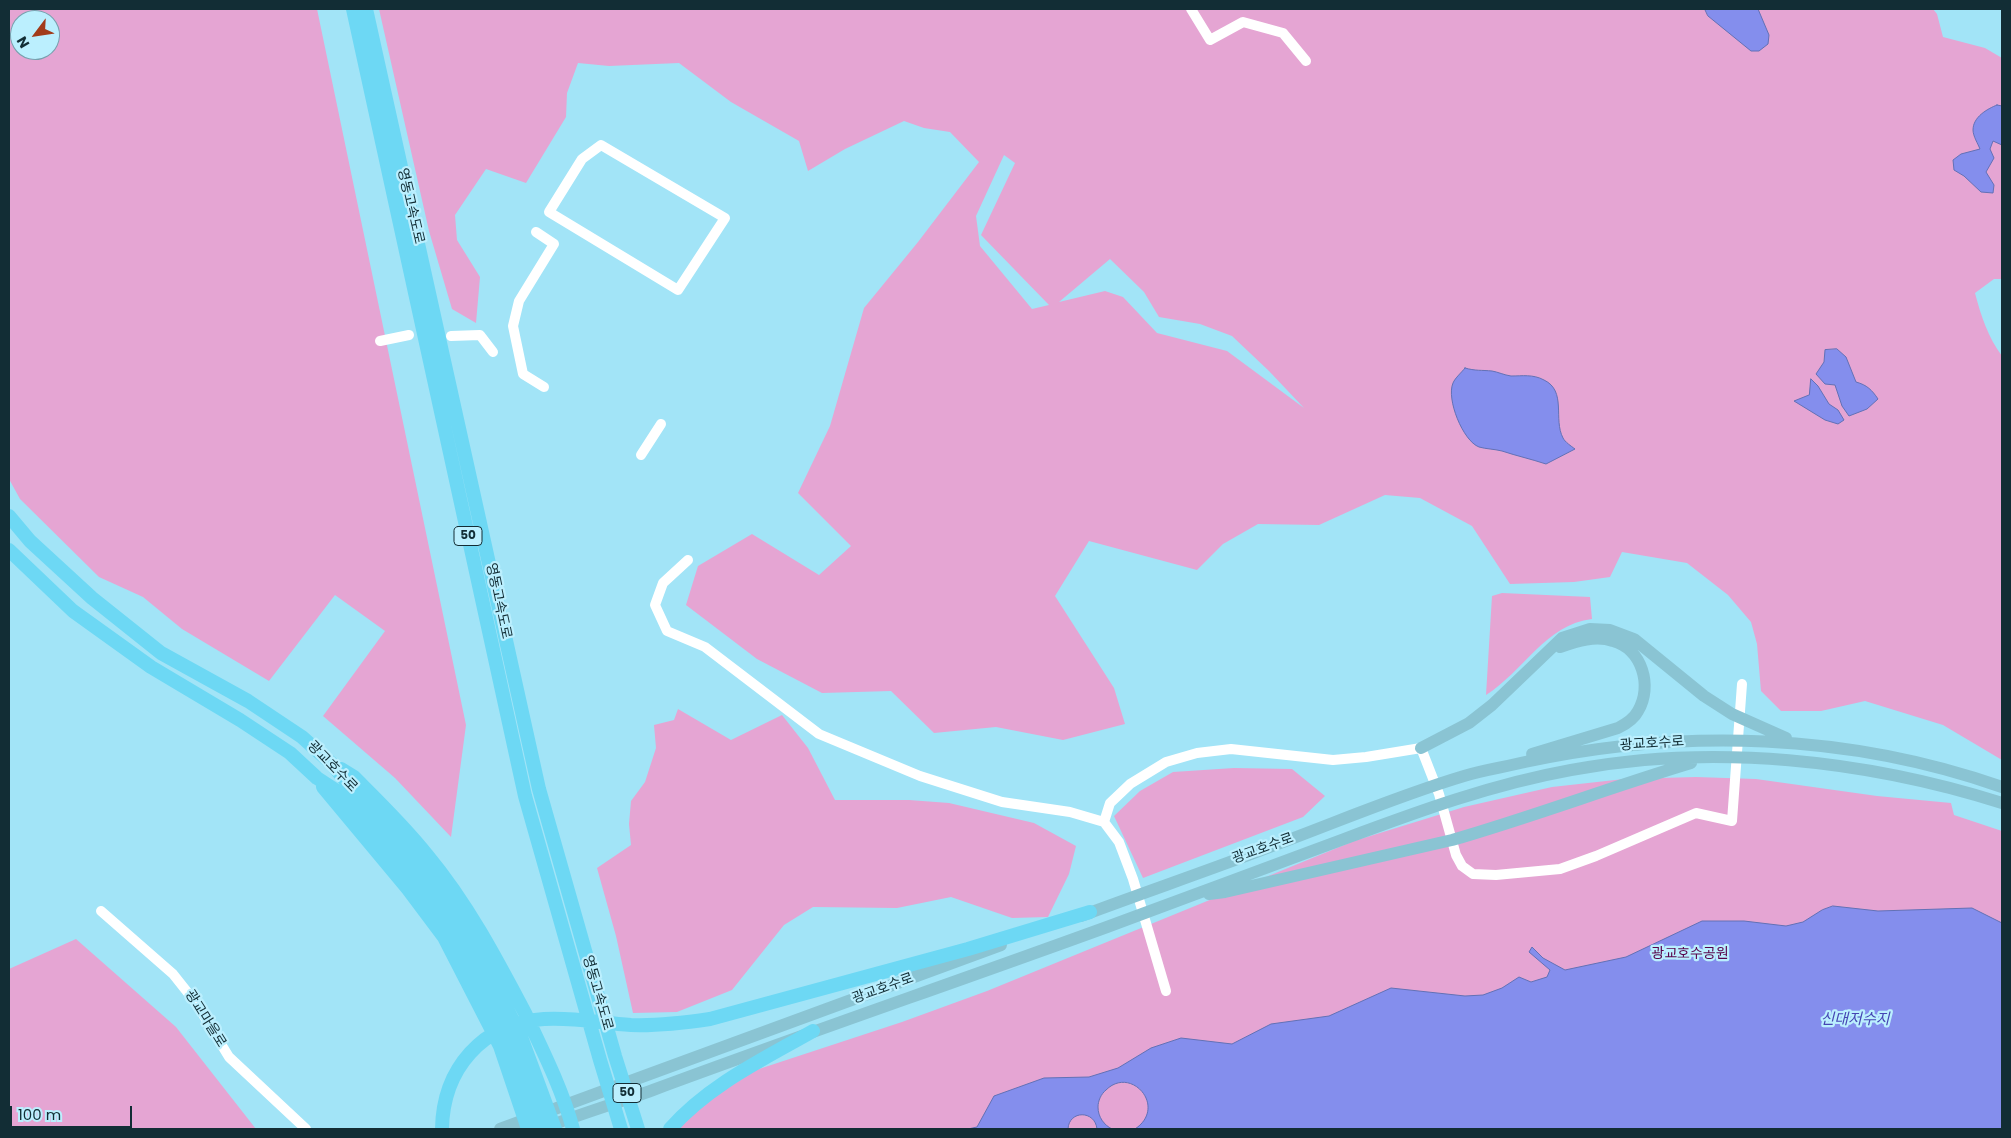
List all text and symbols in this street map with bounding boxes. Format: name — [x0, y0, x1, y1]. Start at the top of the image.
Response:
north arrow — [10, 10, 60, 60]
text: N — [12, 33, 34, 52]
street label: 영동고속도로 — [393, 166, 427, 246]
road number: 50 — [454, 526, 482, 546]
street label: 영동고속도로 — [482, 561, 514, 641]
street label: 광교호수로 — [1619, 733, 1685, 755]
street label: 광교호수로 — [304, 738, 360, 796]
street label: 광교호수로 — [1230, 830, 1296, 868]
park label: 광교호수공원 — [1651, 946, 1729, 962]
street label: 영동고속도로 — [578, 954, 616, 1032]
street label: 광교호수로 — [850, 970, 916, 1008]
street label: 광교마을로 — [181, 987, 229, 1051]
water label: 신대저수지 — [1821, 1011, 1889, 1029]
road number: 50 — [613, 1084, 641, 1102]
scale bar — [12, 1096, 135, 1128]
text: 100 m — [18, 1104, 61, 1125]

